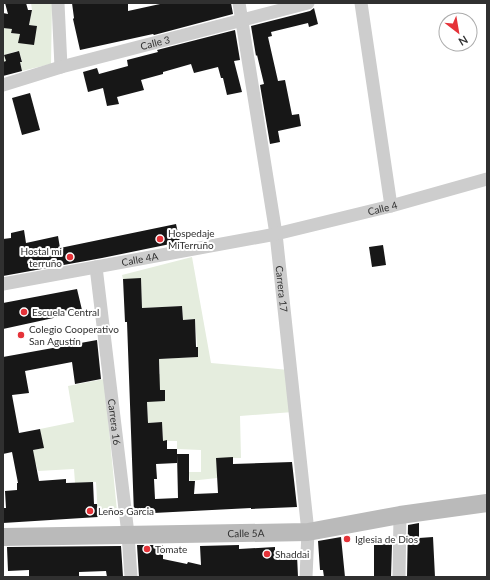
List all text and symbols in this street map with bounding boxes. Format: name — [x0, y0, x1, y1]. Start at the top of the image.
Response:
north arrow — [438, 12, 478, 52]
street label: Calle 3 — [139, 33, 171, 52]
text: N — [456, 33, 470, 49]
street label: Calle 4 — [366, 199, 399, 217]
place label: Hospedaje MiTerruño — [168, 227, 215, 251]
marker: Hospedaje MiTerruño — [155, 234, 165, 244]
place label: Hostal mi terruño — [20, 245, 62, 269]
street label: Calle 4A — [121, 250, 159, 268]
marker: Hostal mi terruño — [65, 252, 75, 262]
street label: Carrera 17 — [273, 265, 290, 313]
place label: Escuela Central — [32, 306, 99, 318]
marker: Escuela Central — [19, 307, 29, 317]
place label: Colegio Cooperativo San Agustín — [29, 323, 119, 347]
marker: Colegio Cooperativo San Agustín — [16, 330, 26, 340]
street label: Carrera 16 — [106, 398, 123, 446]
place label: Leños Garcia — [98, 505, 154, 517]
marker: Leños Garcia — [85, 506, 95, 516]
street label: Calle 5A — [227, 527, 265, 539]
place label: Iglesia de Dios — [355, 533, 418, 545]
marker: Iglesia de Dios — [342, 534, 352, 544]
place label: Tomate — [155, 543, 187, 555]
marker: Tomate — [142, 544, 152, 554]
place label: Shaddai — [275, 548, 309, 560]
marker: Shaddai — [262, 549, 272, 559]

